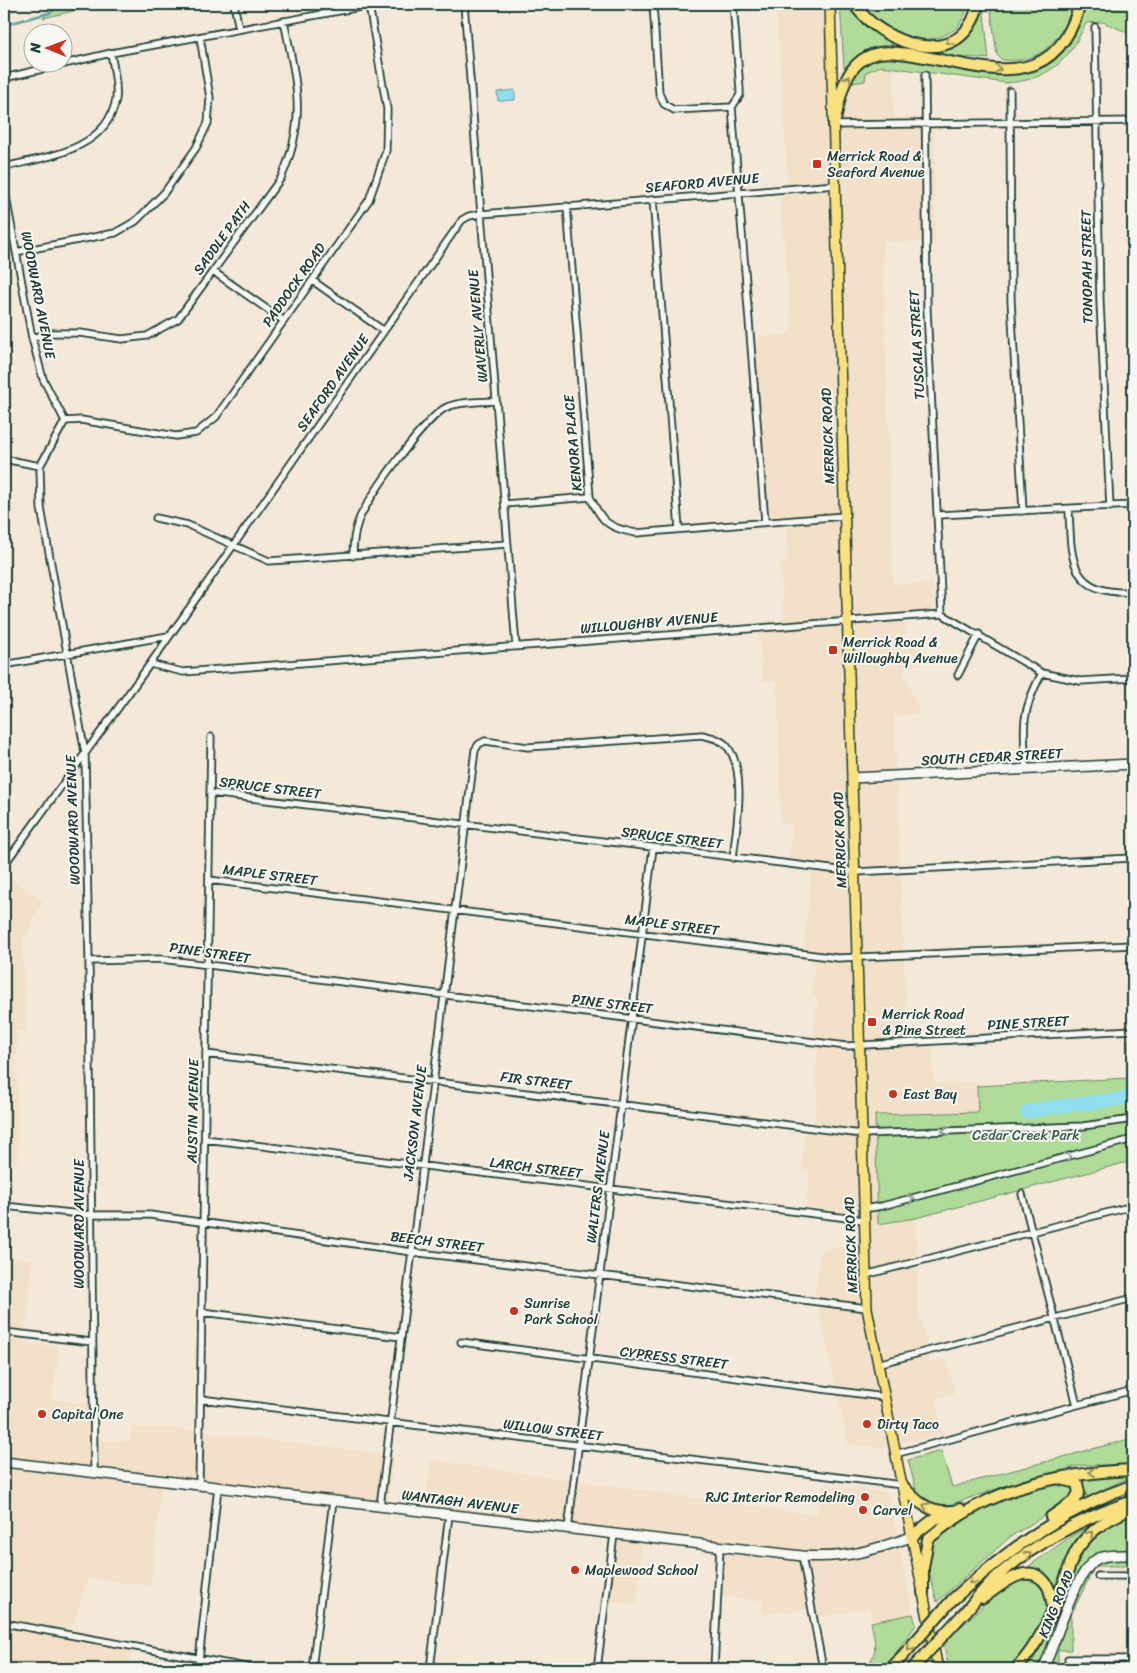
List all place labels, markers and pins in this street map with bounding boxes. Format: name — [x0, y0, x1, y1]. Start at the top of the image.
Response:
place label: Merrick Road & Seaford Avenue — [827, 144, 925, 185]
marker: Merrick Road & Seaford Avenue — [811, 158, 823, 170]
place label: Merrick Road & Willoughby Avenue — [843, 630, 958, 671]
marker: Merrick Road & Willoughby Avenue — [827, 644, 839, 656]
place label: Merrick Road & Pine Street — [882, 1002, 966, 1043]
marker: Merrick Road & Pine Street — [866, 1016, 878, 1028]
place label: East Bay — [903, 1082, 958, 1107]
marker: East Bay — [887, 1088, 899, 1100]
place label: Sunrise Park School — [524, 1291, 599, 1332]
marker: Sunrise Park School — [508, 1305, 520, 1317]
place label: Capital One — [52, 1402, 124, 1427]
marker: Capital One — [36, 1408, 48, 1420]
place label: Dirty Taco — [877, 1412, 939, 1437]
marker: Dirty Taco — [861, 1418, 873, 1430]
place label: RJC Interior Remodeling — [705, 1485, 855, 1510]
marker: RJC Interior Remodeling — [859, 1491, 871, 1503]
place label: Carvel — [873, 1498, 913, 1523]
marker: Carvel — [857, 1504, 869, 1516]
place label: Maplewood School — [585, 1558, 699, 1583]
marker: Maplewood School — [569, 1564, 581, 1576]

